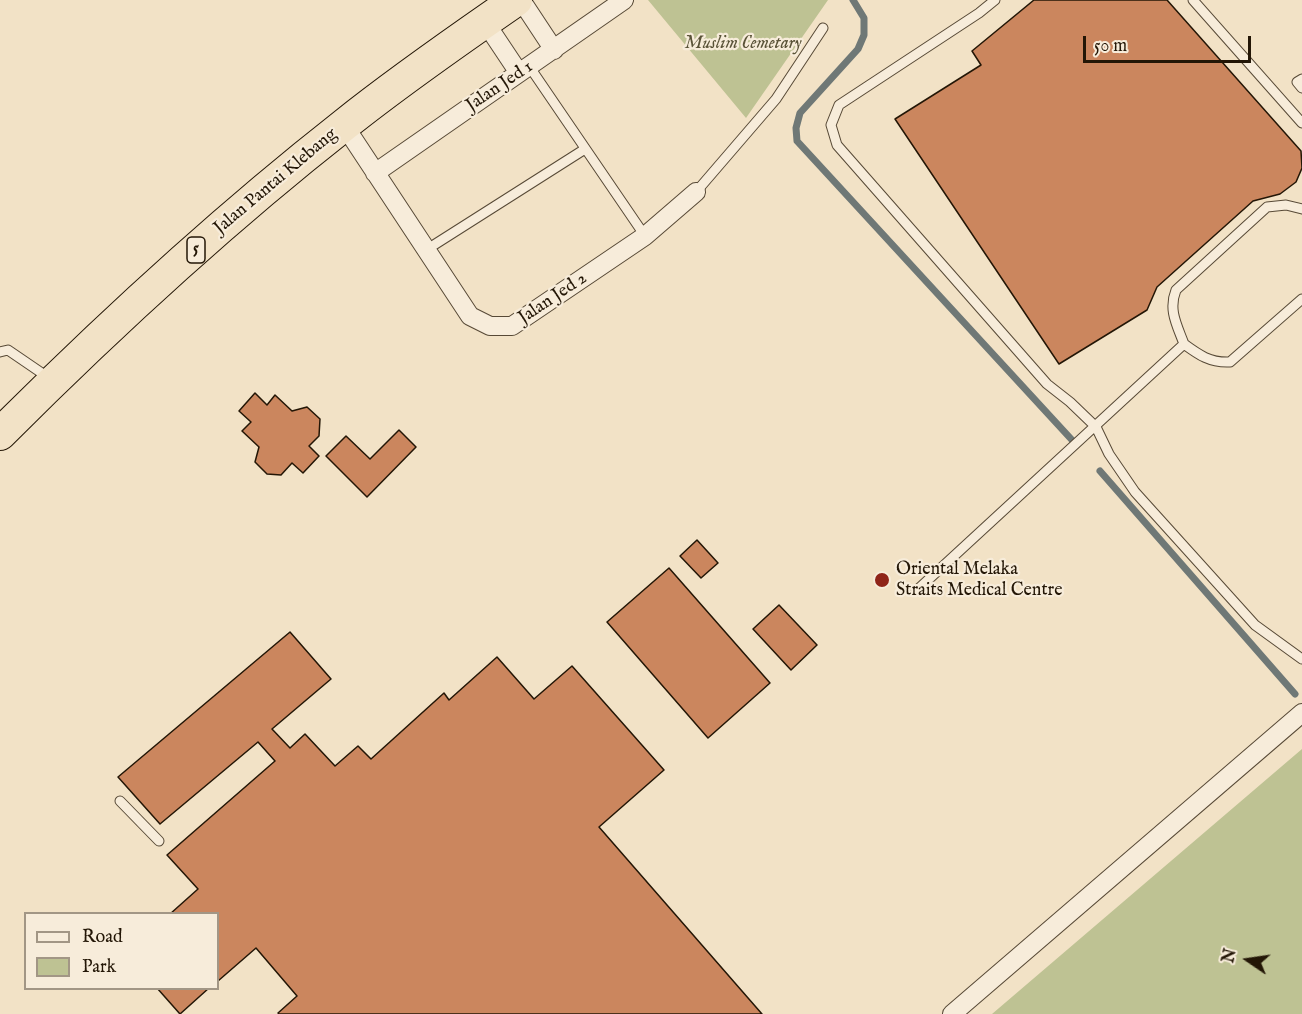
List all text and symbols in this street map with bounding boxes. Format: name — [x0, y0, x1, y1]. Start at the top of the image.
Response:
scale bar — [1086, 24, 1254, 62]
park label: Muslim Cemetary — [685, 33, 801, 55]
text: 50 m — [1094, 35, 1127, 58]
street label: Jalan Jed 1 — [462, 57, 538, 117]
street label: Jalan Pantai Klebang — [210, 124, 342, 240]
road number: 5 — [187, 237, 205, 263]
street label: Jalan Jed 2 — [515, 268, 591, 330]
place label: Oriental Melaka Straits Medical Centre — [896, 559, 1062, 602]
marker: Oriental Melaka Straits Medical Centre — [873, 571, 891, 589]
legend — [24, 912, 219, 990]
text: Road — [82, 926, 123, 949]
north arrow — [1218, 930, 1278, 990]
text: N — [1219, 947, 1242, 965]
text: Park — [82, 956, 116, 979]

